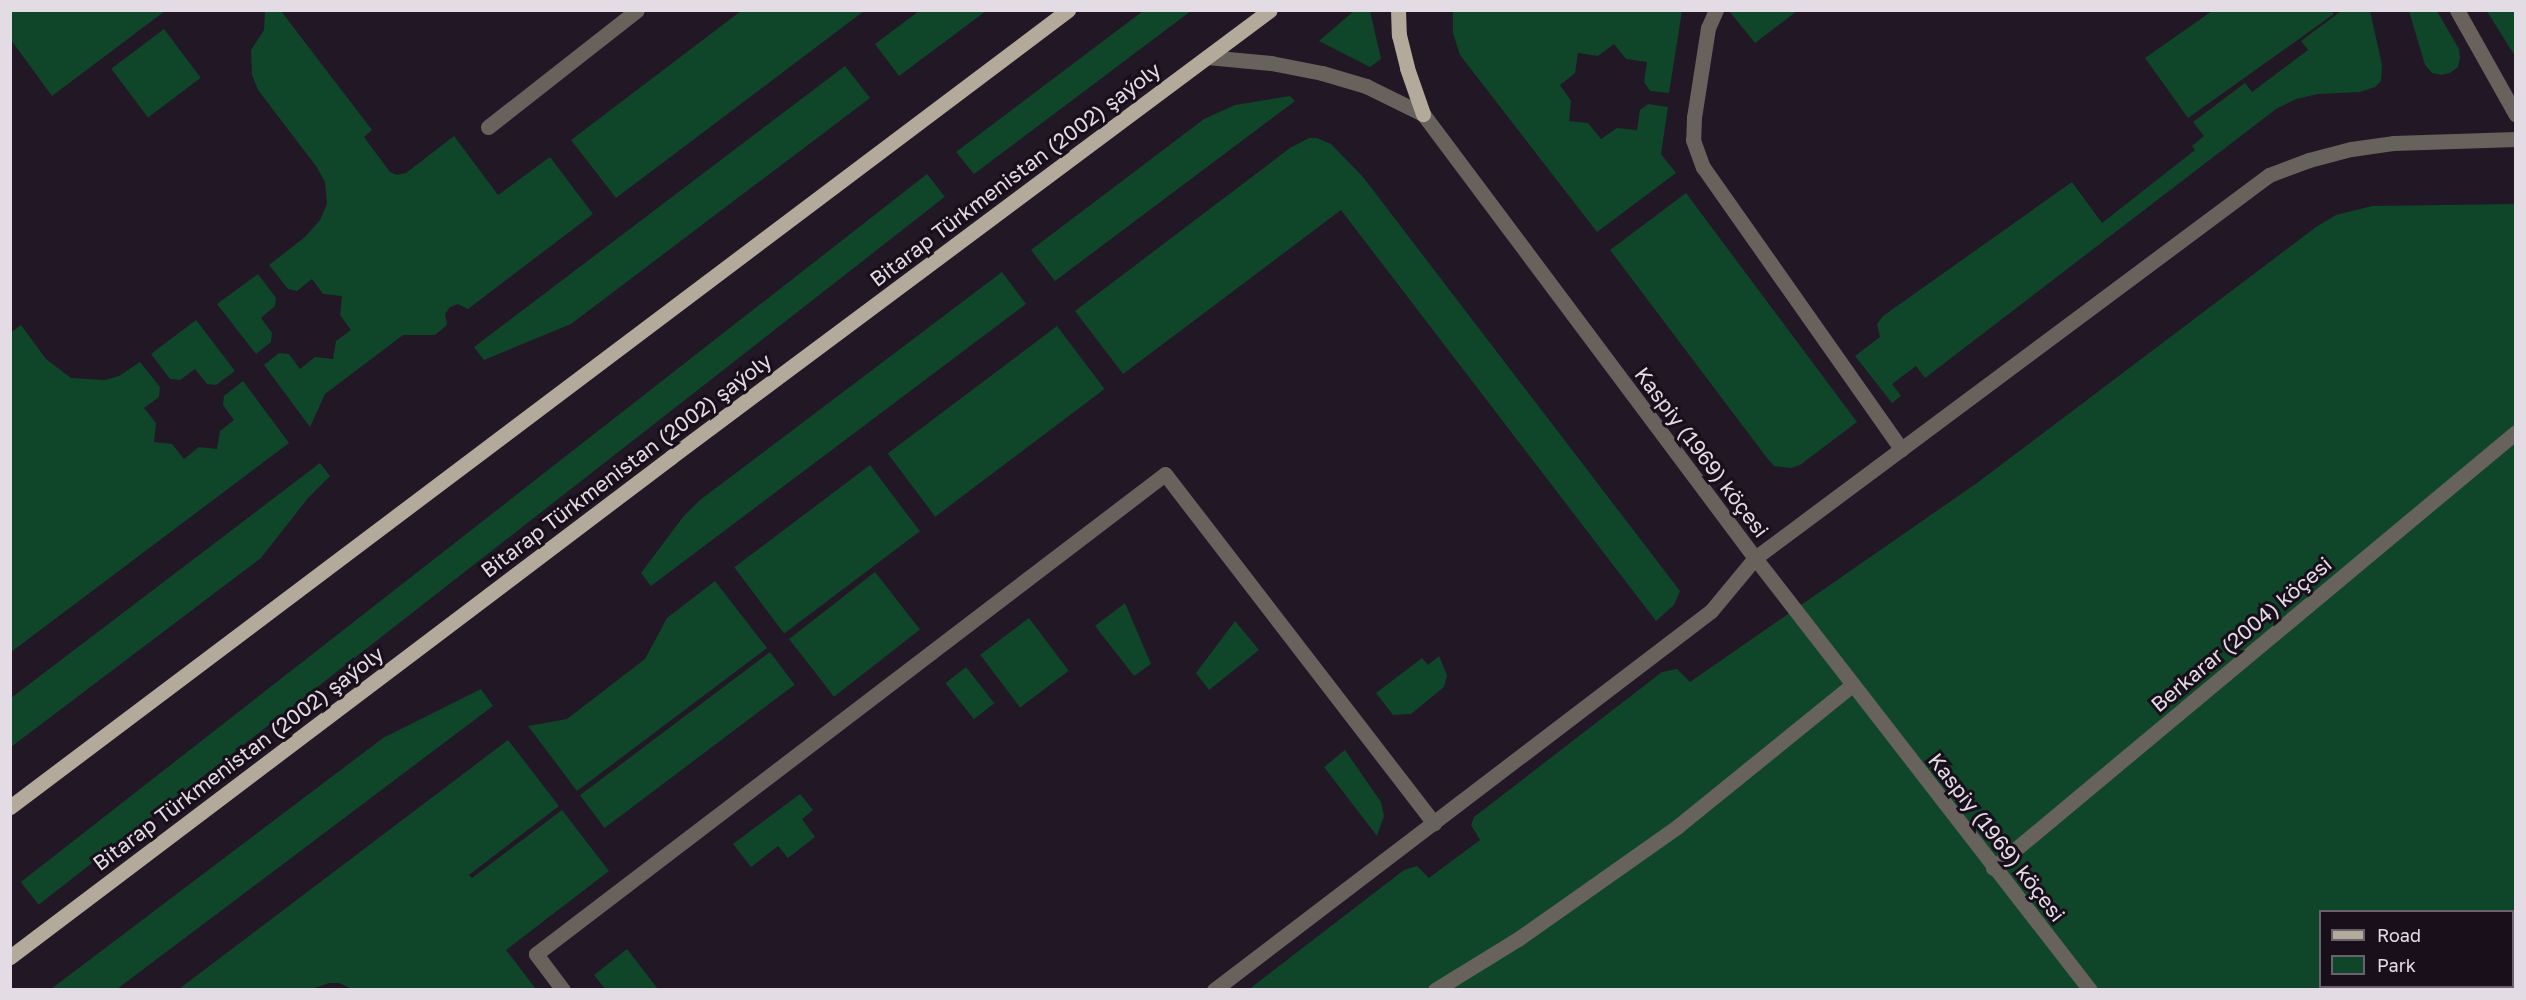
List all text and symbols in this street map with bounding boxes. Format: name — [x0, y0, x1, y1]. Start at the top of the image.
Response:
street label: Bitarap Türkmenistan (2002) şaýoly — [865, 56, 1165, 292]
street label: Bitarap Türkmenistan (2002) şaýoly — [476, 347, 776, 583]
street label: Kaspiy (1969) köçesi — [1630, 362, 1774, 542]
street label: Berkarar (2004) köçesi — [2146, 551, 2336, 717]
street label: Bitarap Türkmenistan (2002) şaýoly — [88, 640, 388, 876]
street label: Kaspiy (1969) köçesi — [1923, 748, 2071, 926]
legend — [2319, 910, 2514, 988]
text: Road — [2377, 924, 2421, 946]
text: Park — [2377, 954, 2416, 976]

